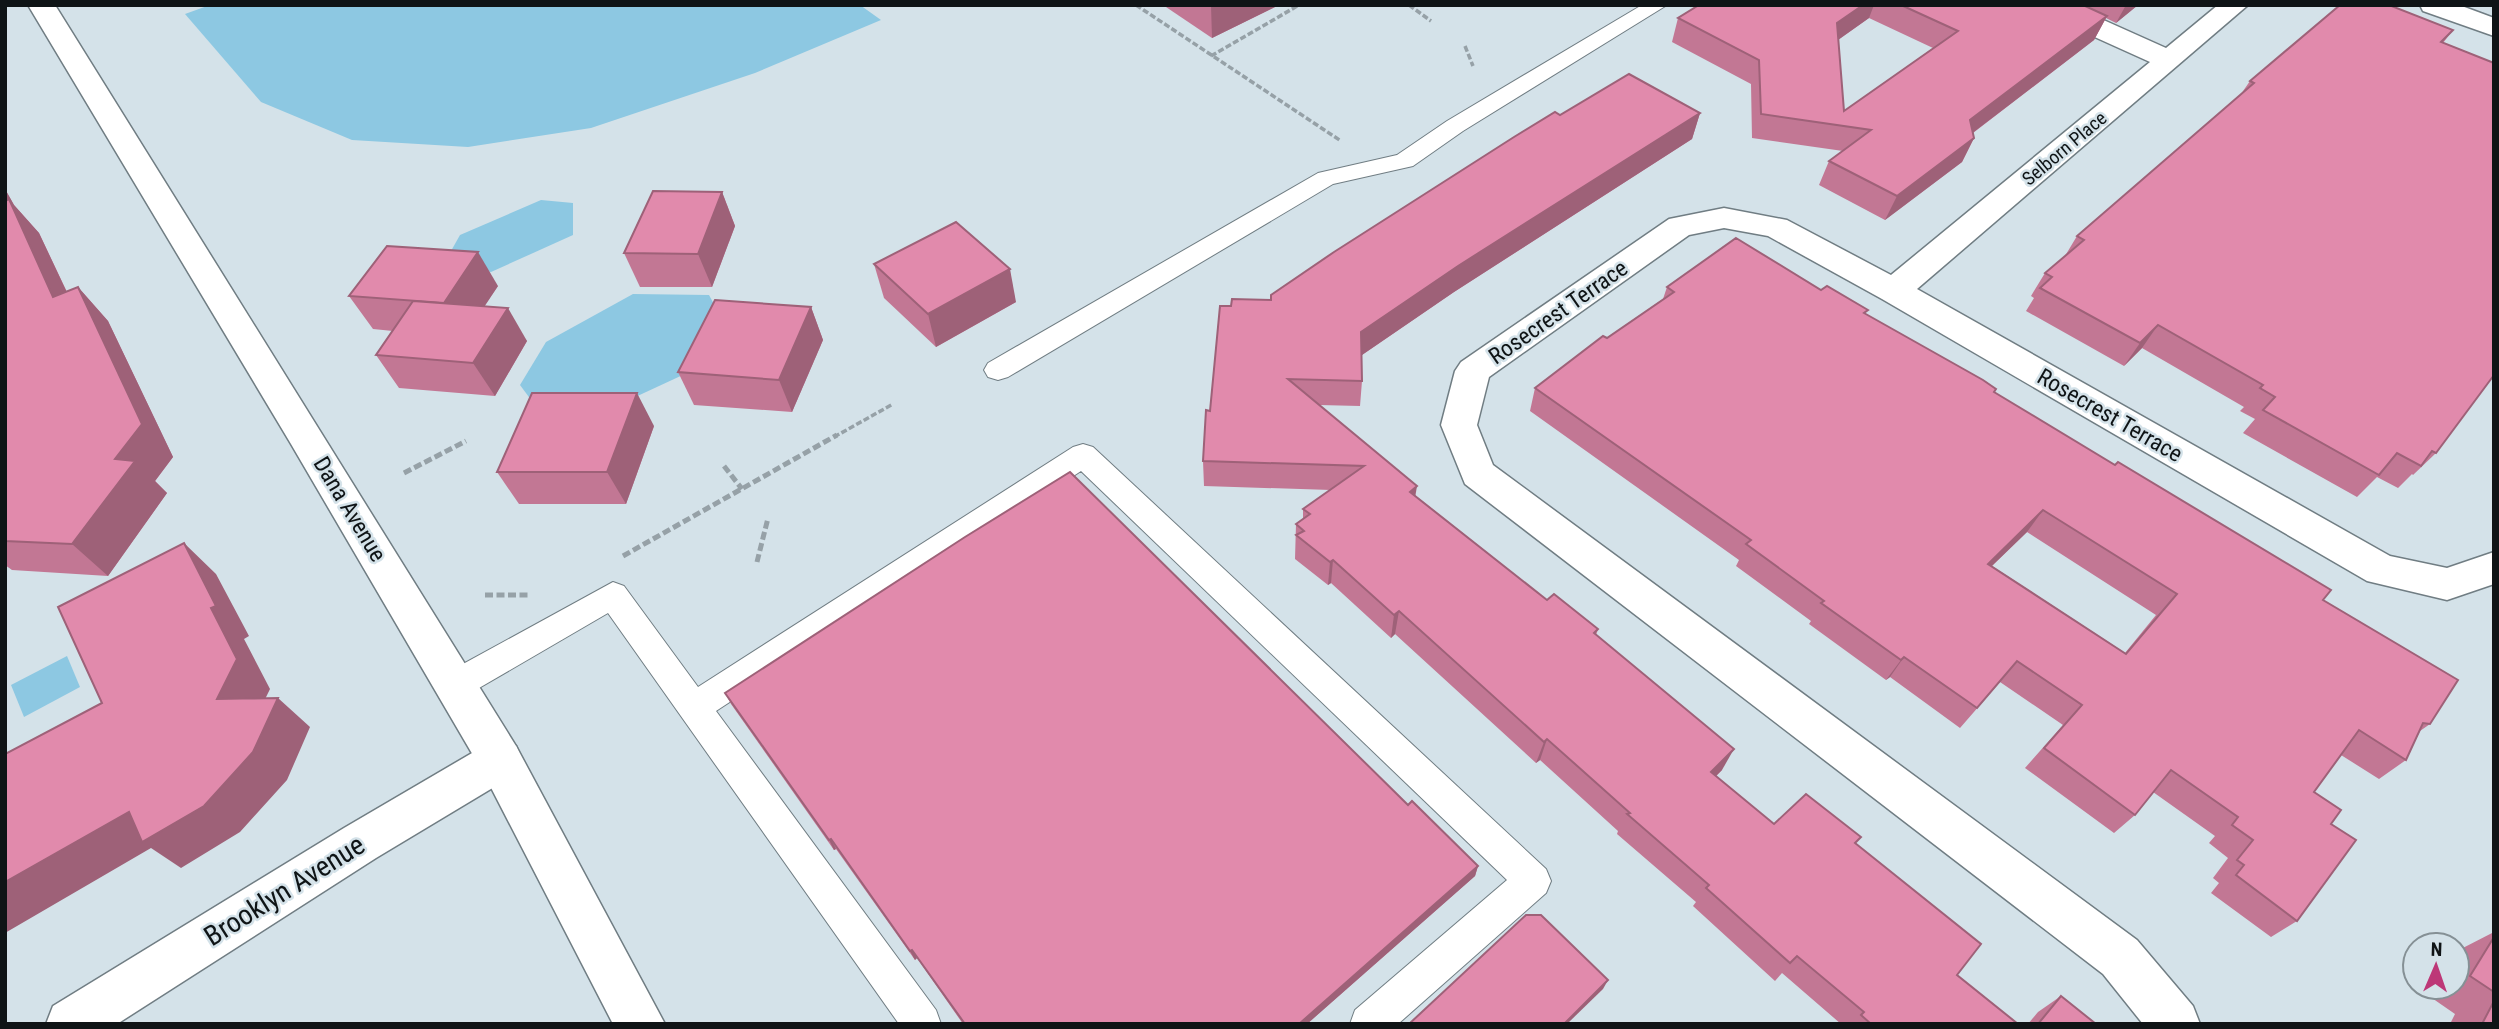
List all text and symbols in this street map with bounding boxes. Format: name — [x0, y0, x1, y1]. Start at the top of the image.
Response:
street label: Selborn Place — [2017, 106, 2111, 190]
street label: Rosecrest Terrace — [1484, 255, 1633, 370]
street label: Rosecrest Terrace — [2032, 363, 2187, 468]
street label: Dana Avenue — [308, 452, 391, 567]
street label: Brooklyn Avenue — [198, 828, 371, 953]
north arrow — [2401, 931, 2471, 1001]
text: N — [2430, 938, 2443, 961]

